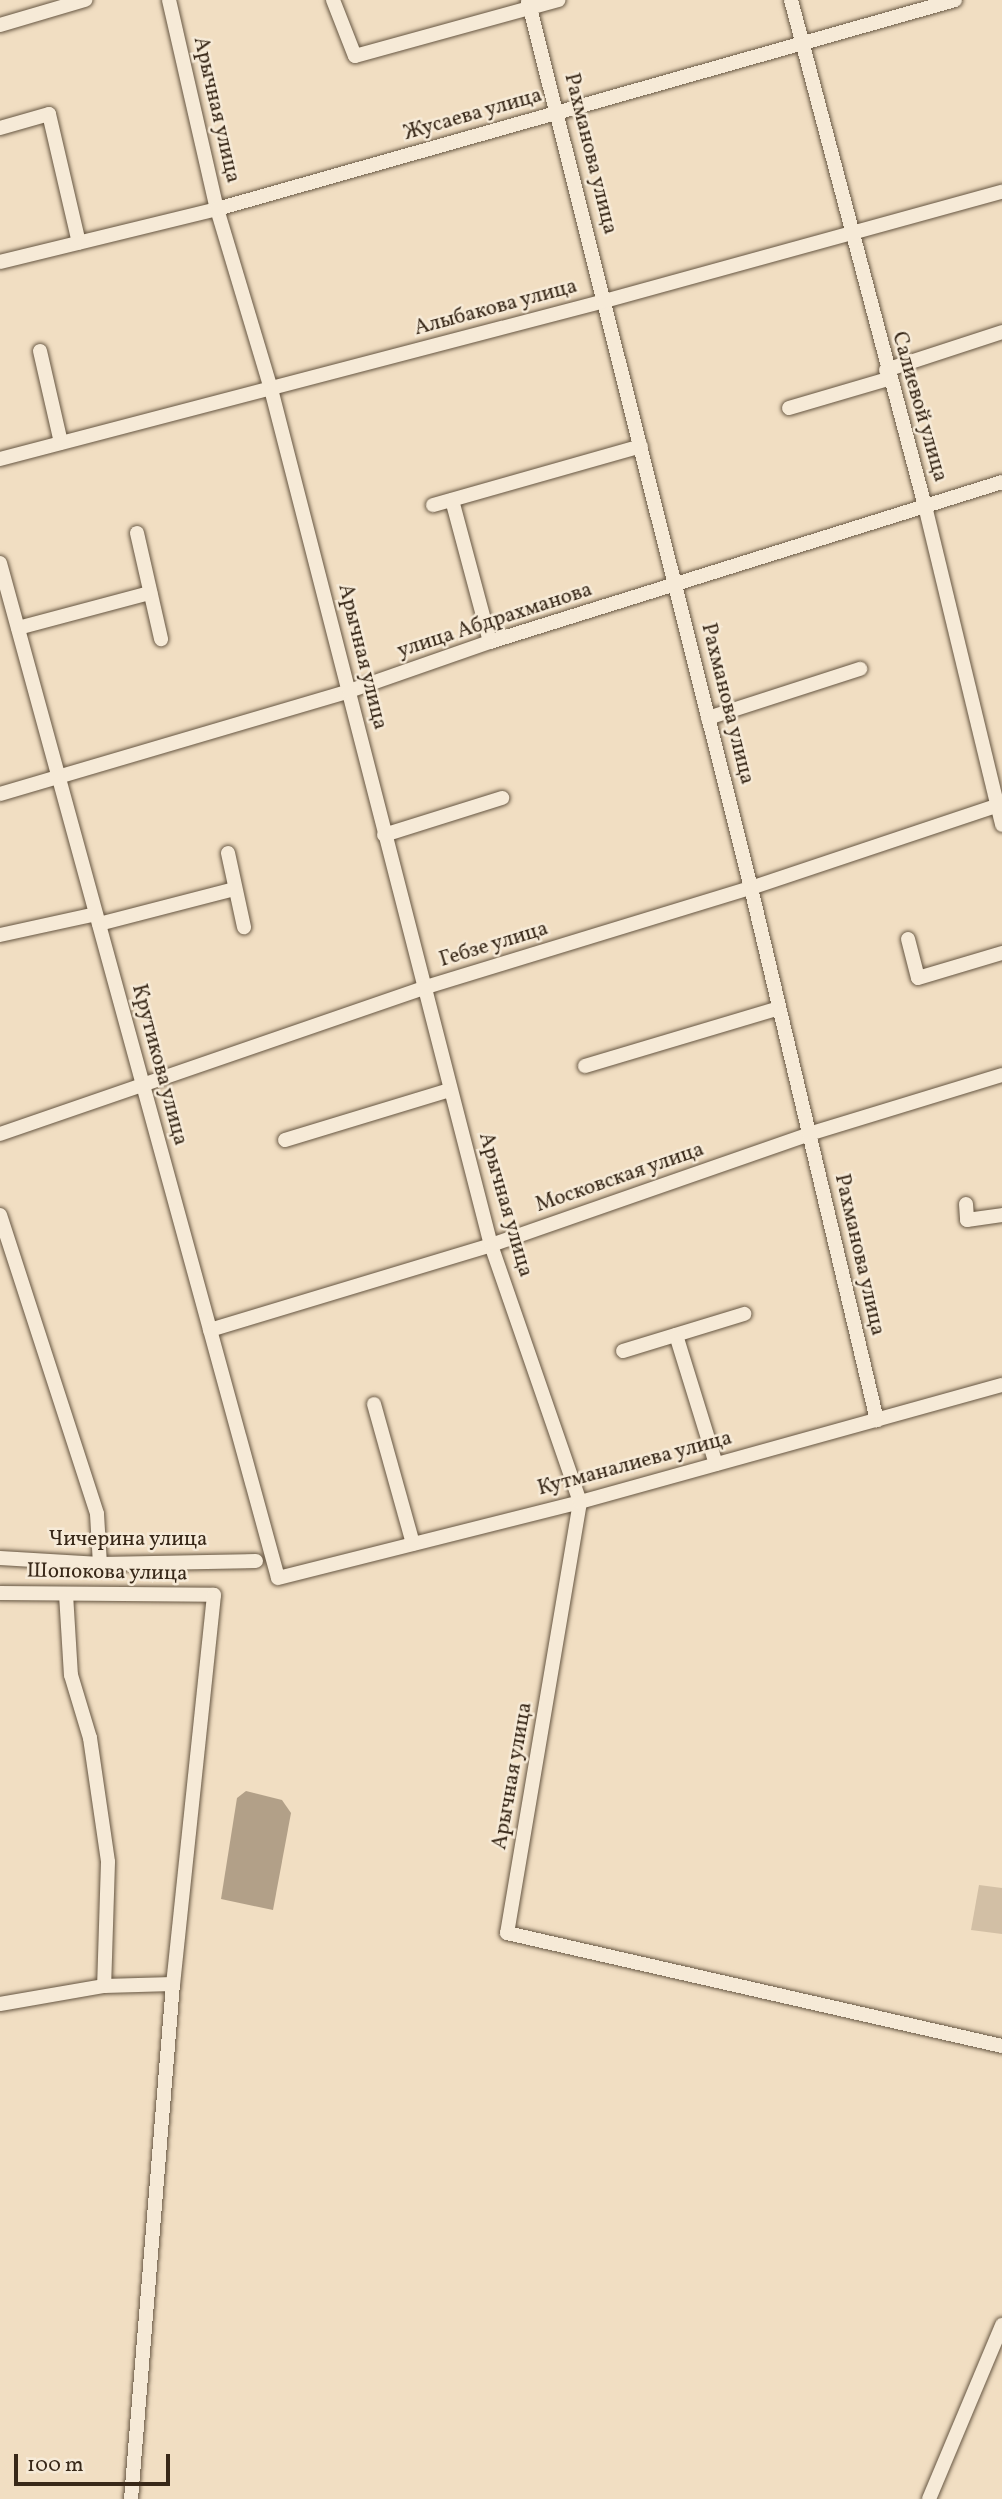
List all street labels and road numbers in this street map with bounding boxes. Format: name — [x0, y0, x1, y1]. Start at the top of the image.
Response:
street label: Арычная улица — [187, 34, 245, 186]
street label: Рахманова улица — [558, 70, 622, 238]
street label: Жусаева улица — [400, 83, 546, 147]
street label: Алыбакова улица — [411, 274, 581, 342]
street label: Салиевой улица — [885, 329, 953, 485]
street label: улица Абдрахманова — [394, 578, 596, 664]
street label: Арычная улица — [332, 581, 392, 733]
street label: Рахманова улица — [695, 620, 759, 788]
street label: Гебзе улица — [436, 916, 552, 974]
street label: Крутикова улица — [125, 981, 193, 1149]
street label: Арычная улица — [472, 1130, 538, 1280]
street label: Московская улица — [532, 1137, 708, 1219]
street label: Рахманова улица — [828, 1171, 890, 1339]
street label: Кутманалиева улица — [535, 1426, 735, 1502]
street label: Чичерина улица — [48, 1527, 208, 1553]
street label: Шопокова улица — [26, 1559, 188, 1587]
street label: Арычная улица — [488, 1700, 538, 1852]

